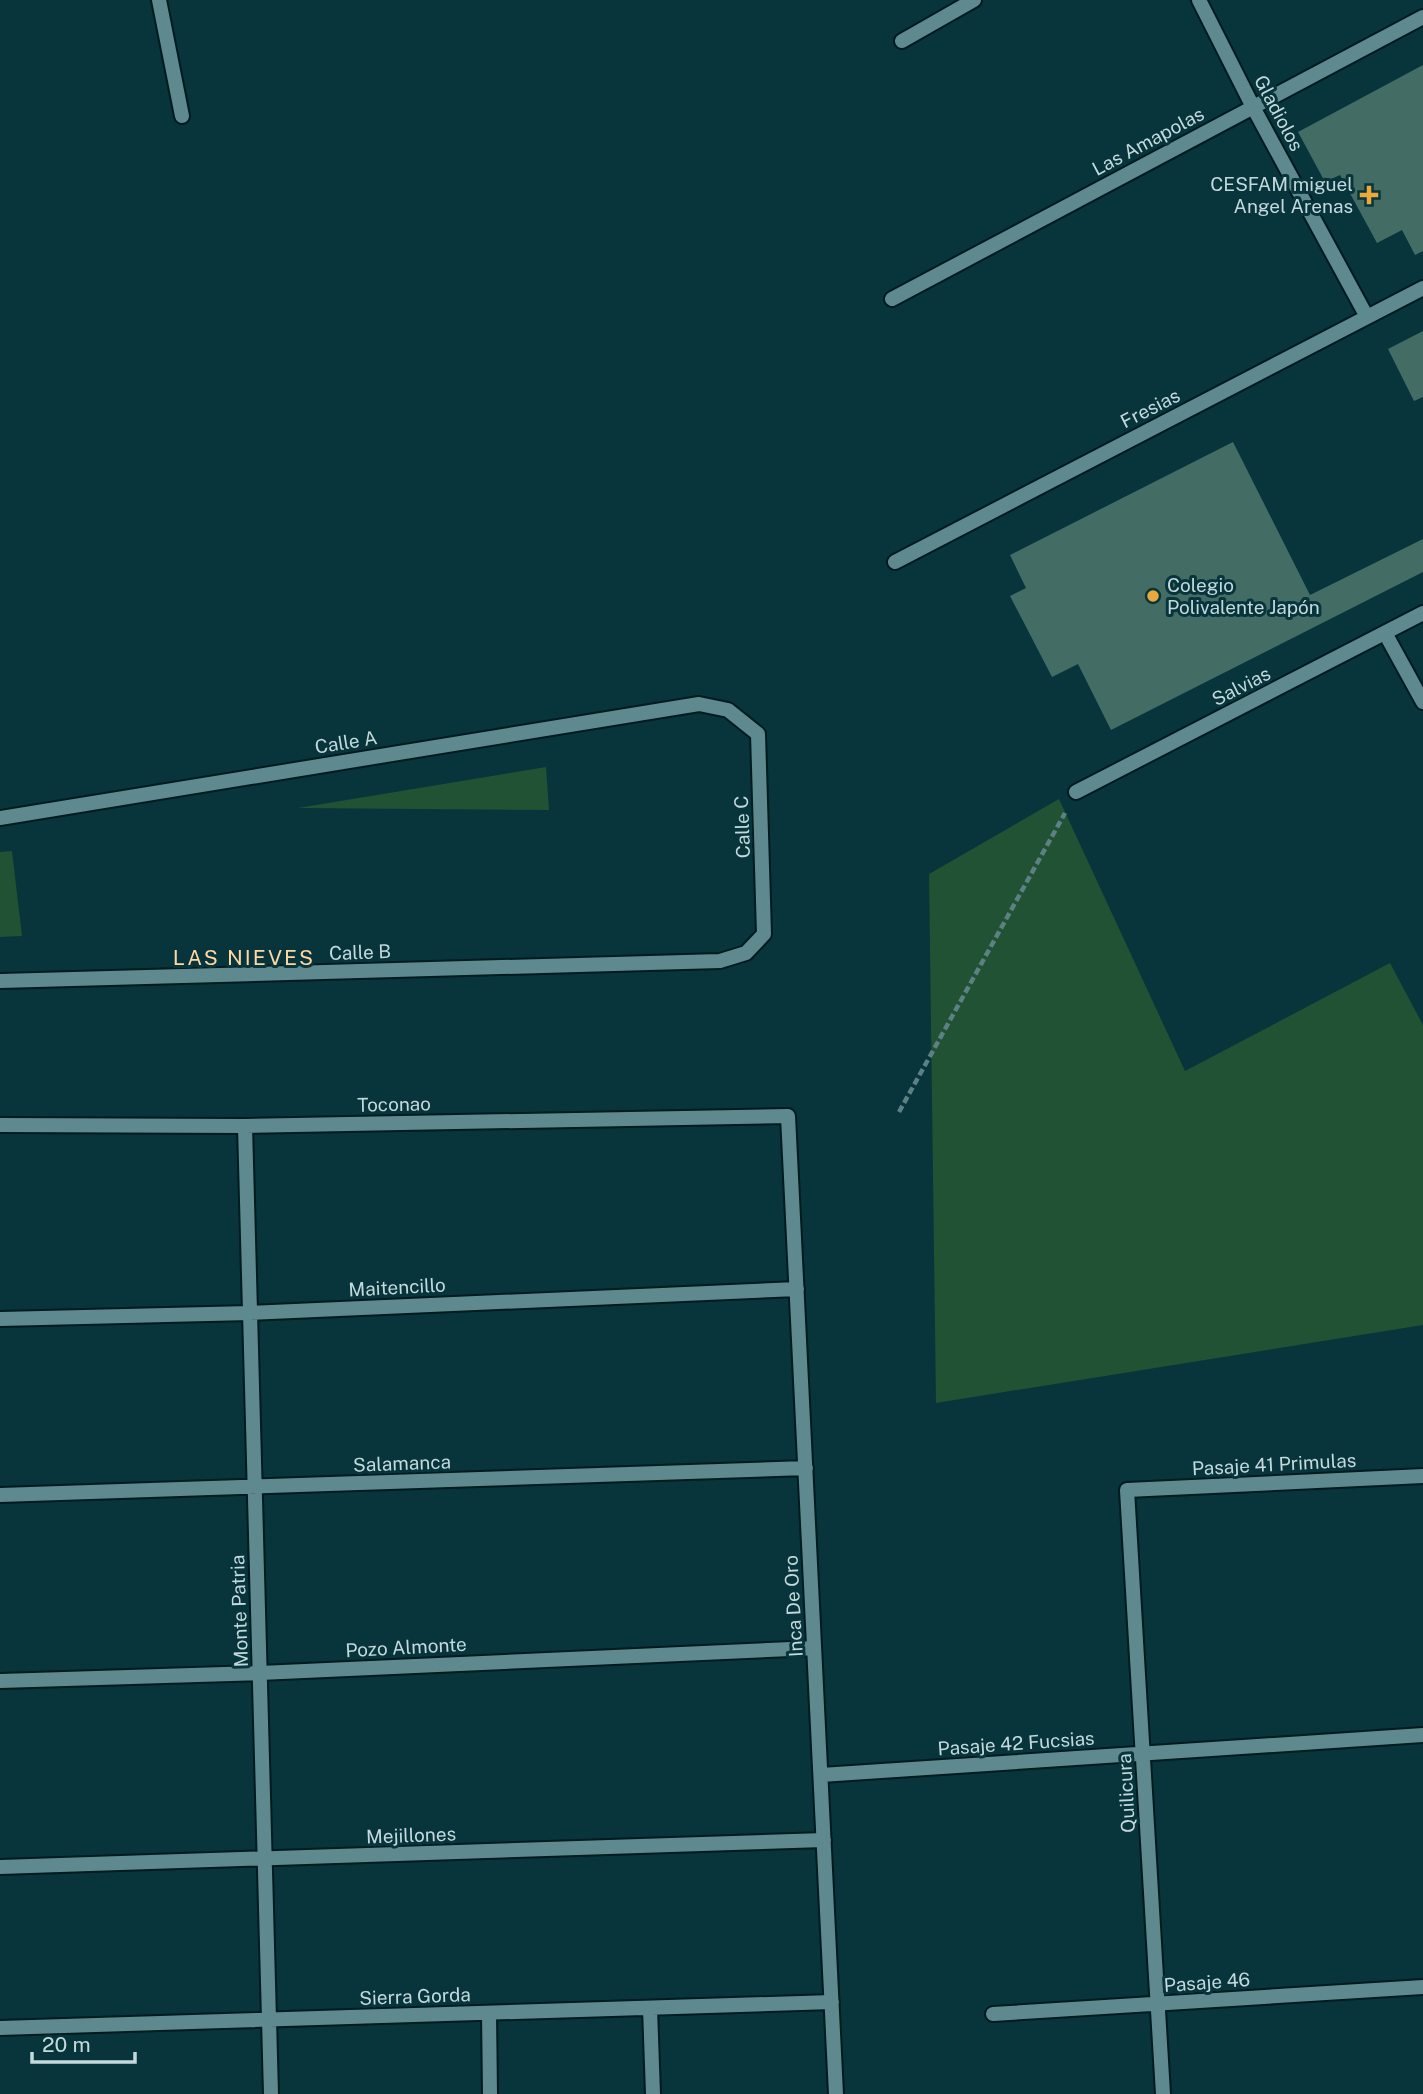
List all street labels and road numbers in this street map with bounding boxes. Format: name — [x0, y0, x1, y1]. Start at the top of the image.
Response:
street label: Gladiolos — [1250, 71, 1308, 155]
street label: Las Amapolas — [1088, 102, 1208, 180]
street label: Fresias — [1117, 384, 1183, 432]
street label: Salvias — [1208, 662, 1274, 710]
street label: Calle A — [313, 726, 379, 758]
street label: Calle C — [730, 795, 754, 859]
street label: Calle B — [329, 940, 391, 964]
street label: Toconao — [357, 1092, 431, 1116]
street label: Maitencillo — [348, 1273, 446, 1301]
street label: Pasaje 41 Primulas — [1191, 1449, 1357, 1479]
street label: Salamanca — [353, 1450, 451, 1476]
street label: Monte Patria — [226, 1554, 252, 1668]
street label: Inca De Oro — [779, 1555, 807, 1657]
street label: Pozo Almonte — [345, 1633, 467, 1661]
street label: Pasaje 42 Fucsias — [937, 1727, 1095, 1759]
street label: Quilicura — [1113, 1753, 1139, 1833]
street label: Mejillones — [366, 1822, 456, 1848]
street label: Pasaje 46 — [1163, 1968, 1251, 1996]
street label: Sierra Gorda — [359, 1983, 471, 2009]

